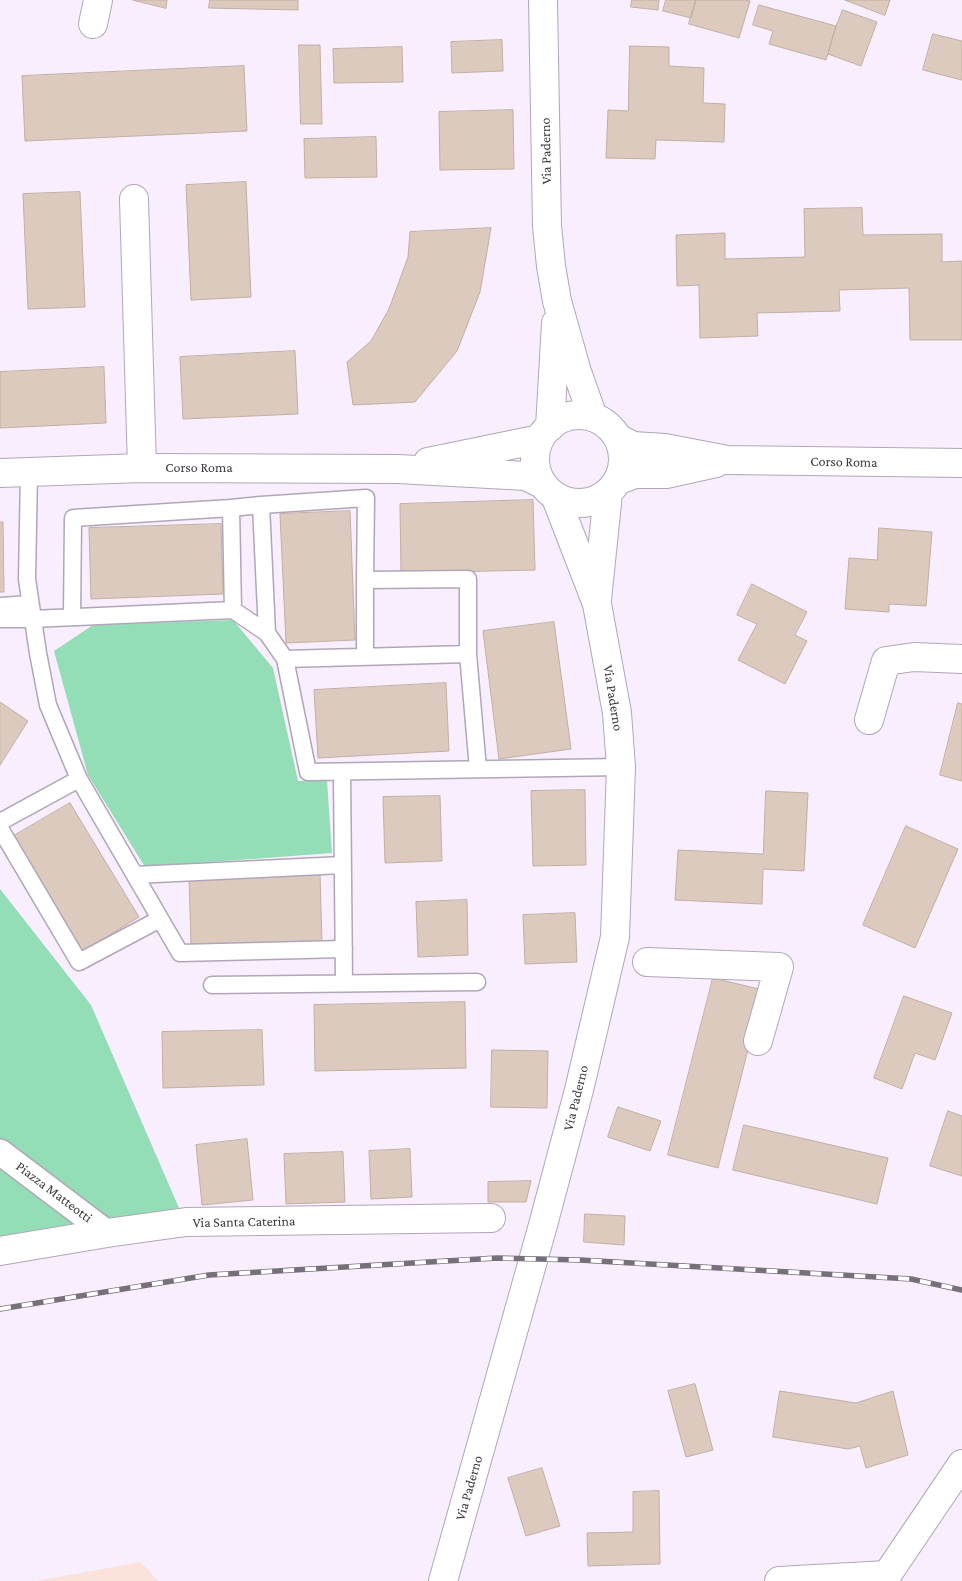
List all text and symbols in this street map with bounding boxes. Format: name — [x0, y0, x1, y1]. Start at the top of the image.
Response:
street label: Via Paderno — [537, 117, 555, 185]
street label: Corso Roma — [810, 453, 878, 471]
street label: Corso Roma — [165, 460, 233, 476]
street label: Via Paderno — [599, 664, 627, 732]
street label: Via Paderno — [560, 1064, 592, 1132]
street label: Piazza Matteotti — [12, 1158, 96, 1226]
street label: Via Santa Caterina — [192, 1213, 296, 1231]
street label: Via Paderno — [452, 1454, 486, 1522]

